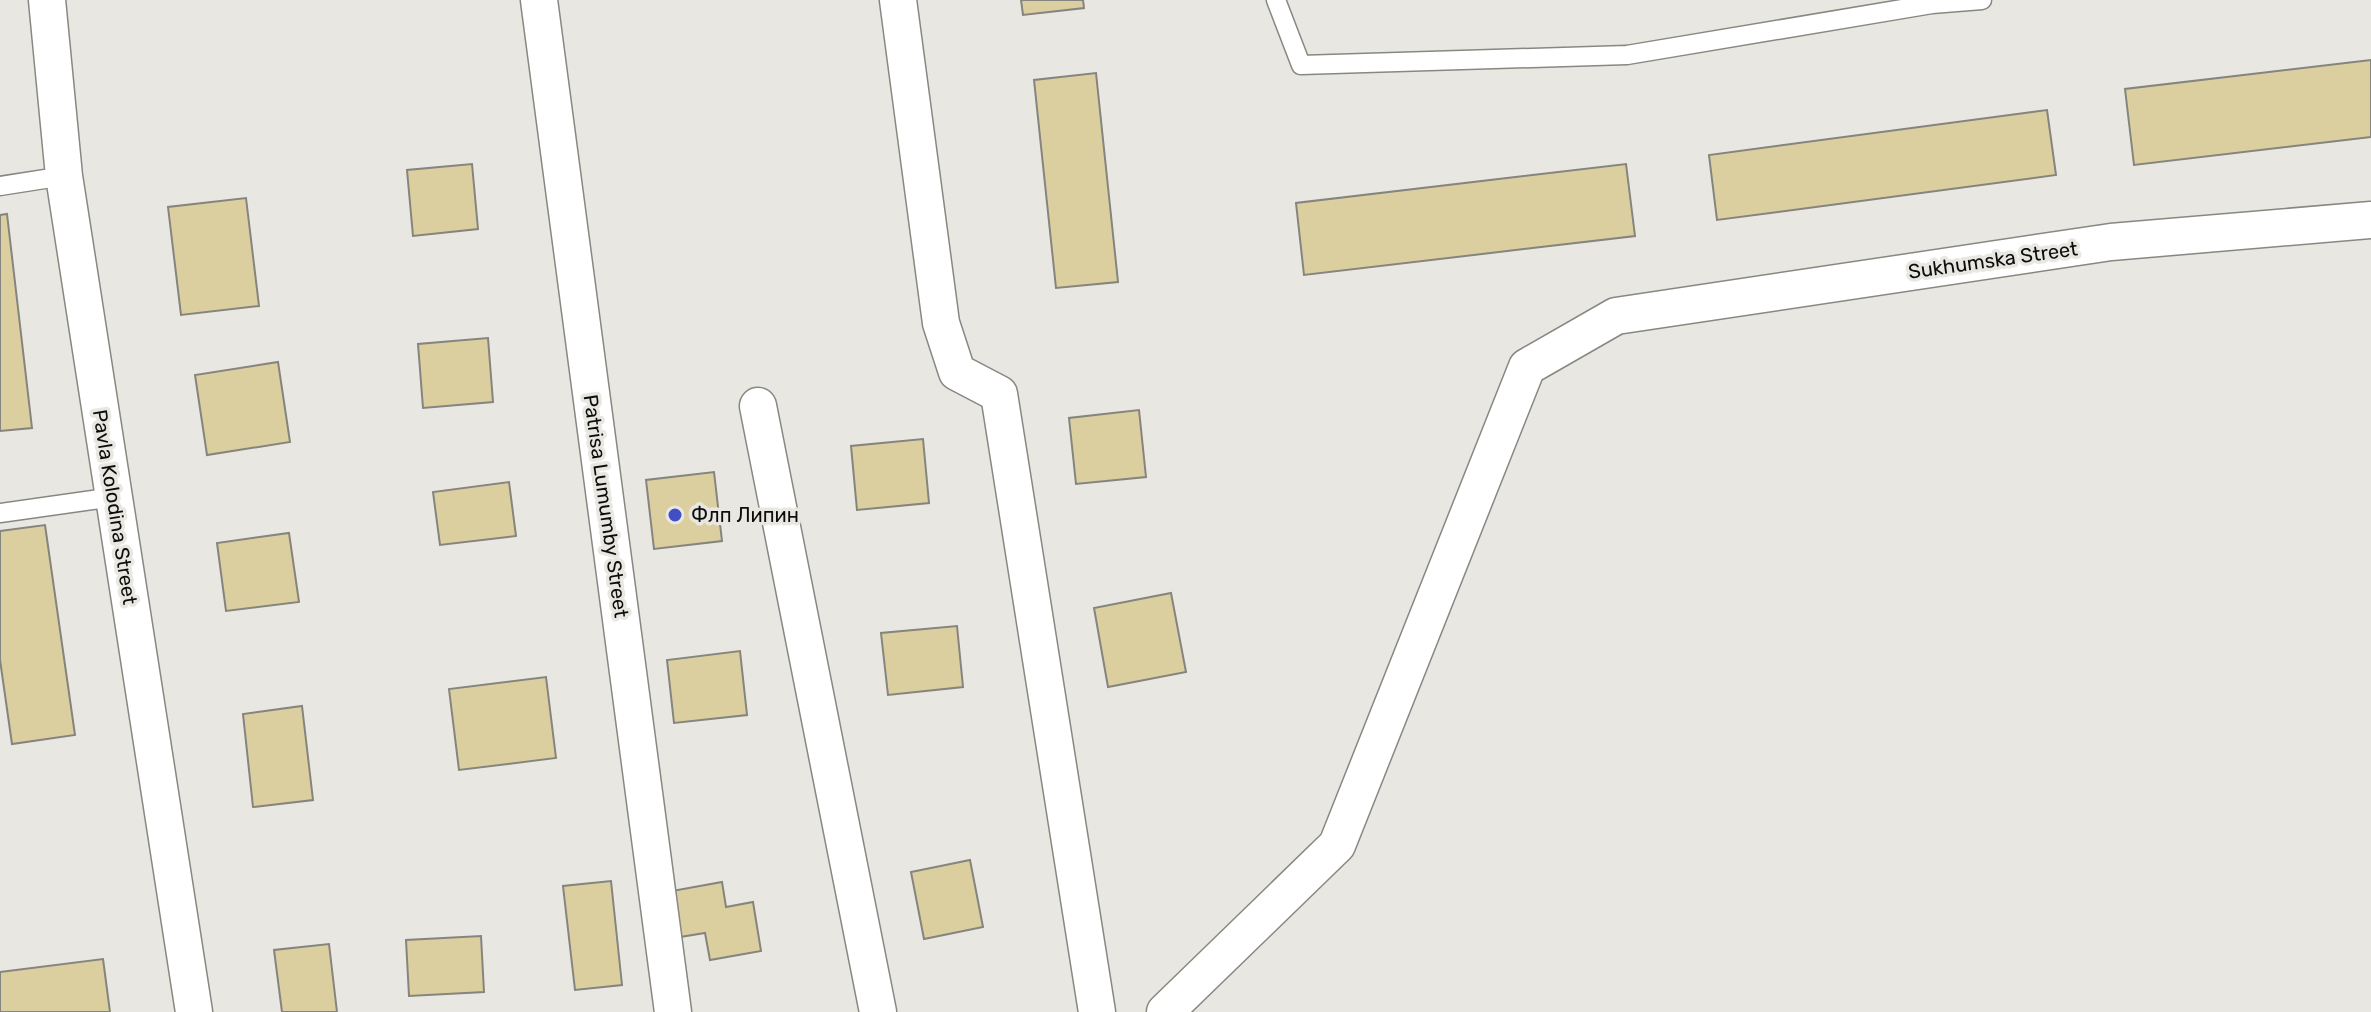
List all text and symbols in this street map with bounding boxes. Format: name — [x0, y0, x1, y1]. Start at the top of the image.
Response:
street label: Sukhumska Street — [1907, 236, 2079, 284]
street label: Patrisa Lumumby Street — [578, 393, 634, 619]
street label: Pavla Kolodina Street — [88, 408, 142, 606]
place label: Флп Липин — [691, 503, 799, 527]
marker: Флп Липин — [666, 506, 684, 524]

